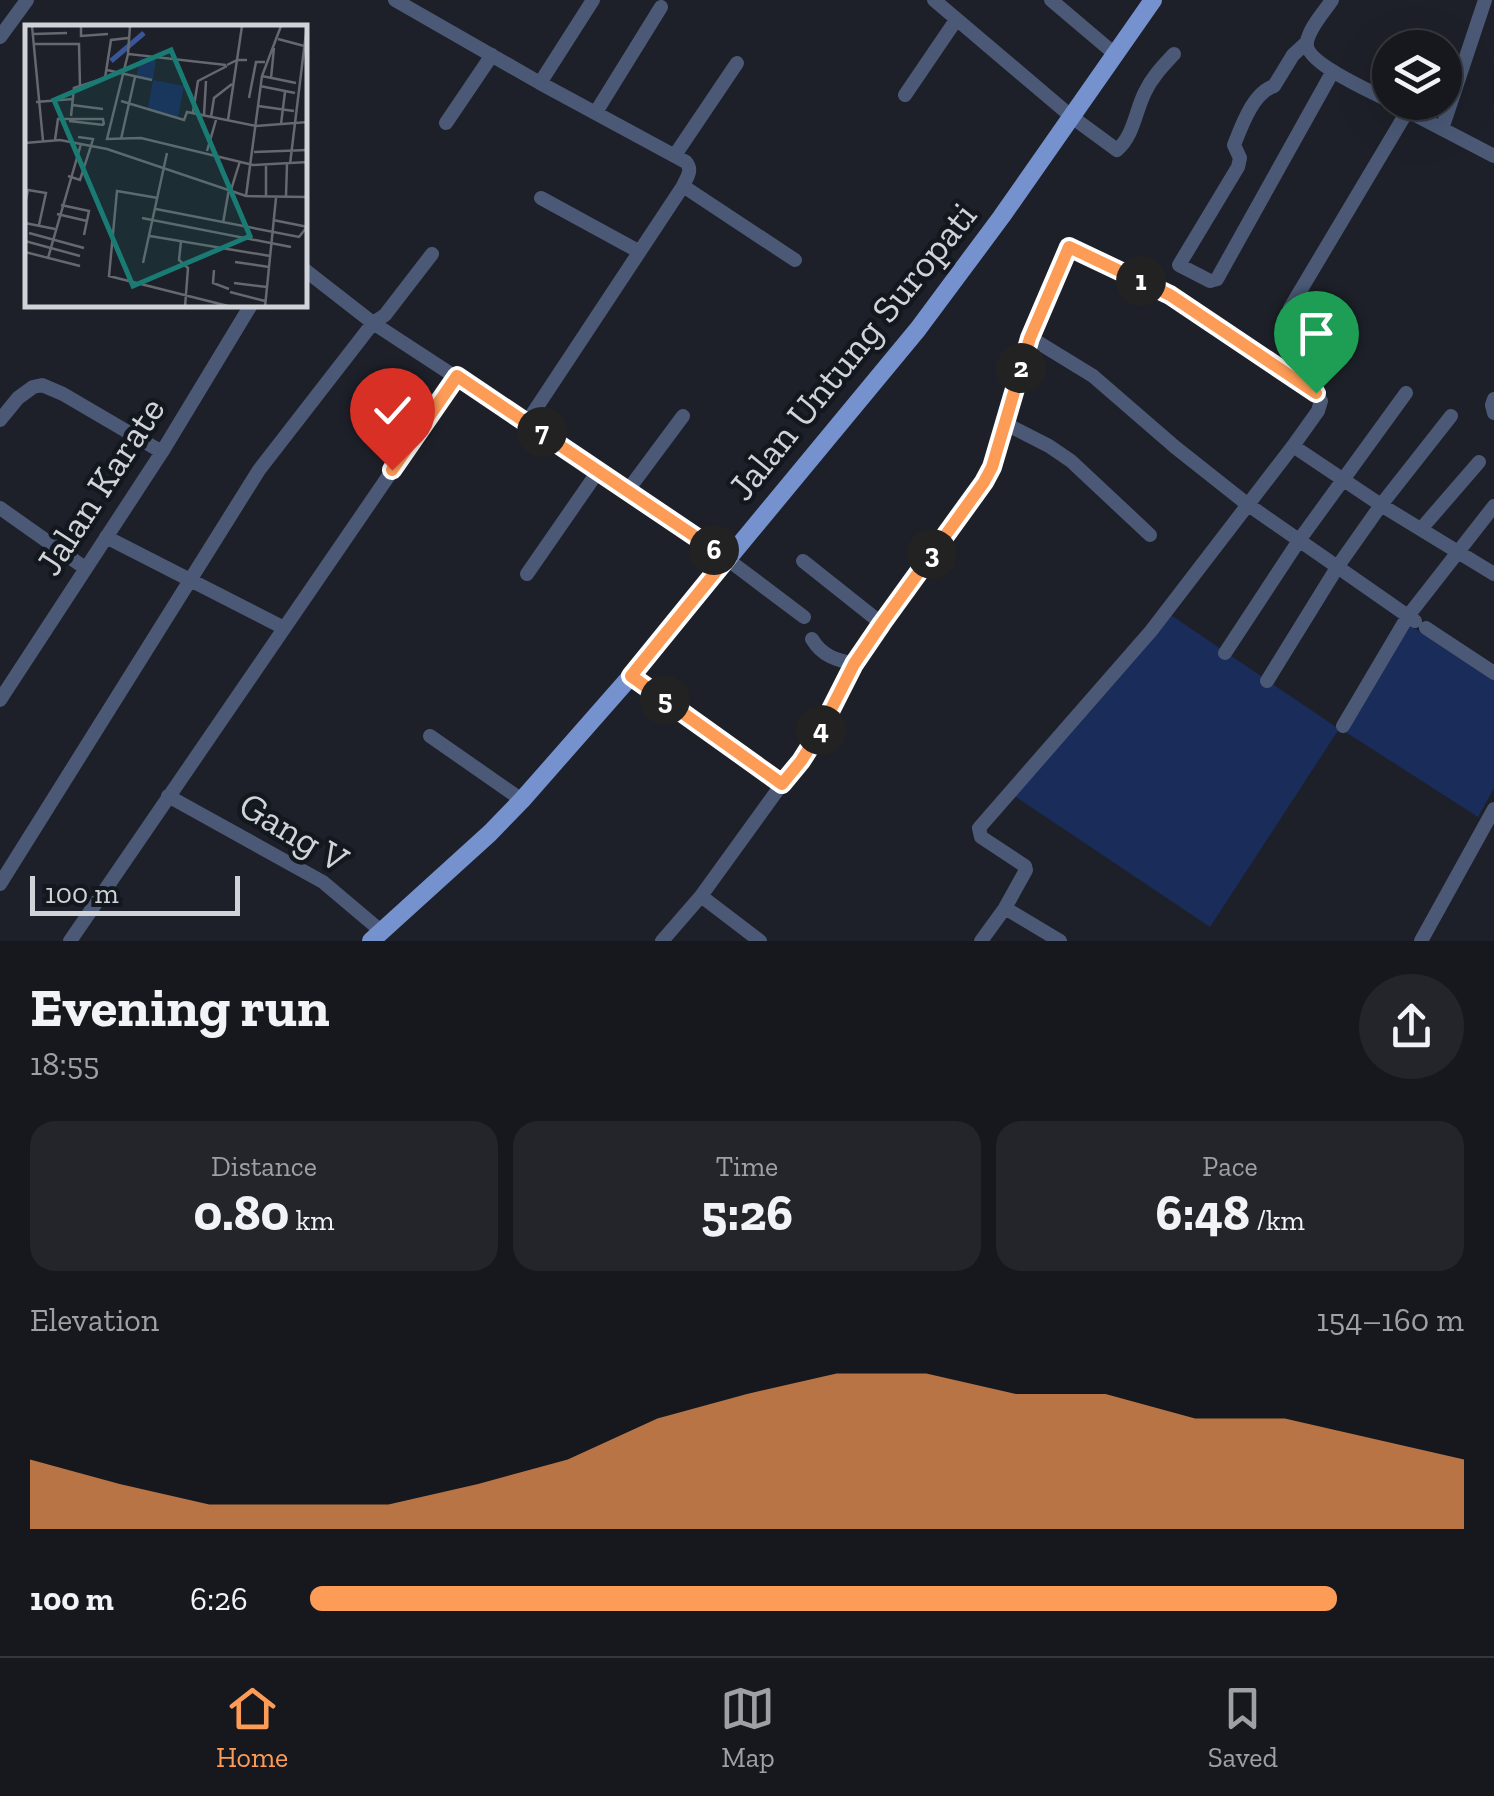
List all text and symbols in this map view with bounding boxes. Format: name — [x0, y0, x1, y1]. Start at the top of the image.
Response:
inset map — [25, 25, 308, 308]
map controls — [1372, 30, 1462, 120]
button: layers — [1372, 30, 1462, 120]
street label: Jalan Untung Suropati — [718, 193, 986, 509]
pin: 1 — [1116, 256, 1166, 306]
text: 1 — [1135, 264, 1147, 297]
pin — [1274, 291, 1359, 394]
icon: arrive — [1289, 306, 1344, 361]
pin: 2 — [996, 343, 1046, 393]
text: 2 — [1013, 351, 1029, 384]
pin — [350, 368, 435, 471]
icon: check — [365, 383, 420, 438]
street label: Jalan Karate — [26, 389, 174, 583]
pin: 7 — [517, 407, 567, 457]
text: 7 — [535, 415, 549, 448]
pin: 6 — [689, 525, 739, 575]
pin: 3 — [907, 529, 957, 579]
text: 6 — [706, 533, 722, 566]
text: 3 — [925, 537, 939, 570]
pin: 5 — [640, 675, 690, 725]
text: 5 — [658, 683, 672, 716]
pin: 4 — [796, 705, 846, 755]
text: 4 — [813, 713, 829, 746]
street label: Gang V — [231, 782, 357, 883]
scale bar — [30, 871, 240, 916]
text: 100 m — [45, 877, 119, 910]
text: Evening run — [30, 974, 330, 1040]
button: share — [1359, 974, 1464, 1079]
text: 18:55 — [30, 1045, 99, 1083]
text: Distance — [211, 1150, 317, 1183]
text: Time — [716, 1150, 778, 1183]
text: Pace — [1202, 1150, 1258, 1183]
text: 0.80 — [193, 1183, 289, 1243]
text: 5:26 — [701, 1183, 793, 1243]
text: 6:48 — [1155, 1183, 1250, 1243]
text: km — [289, 1204, 335, 1237]
text: /km — [1250, 1204, 1305, 1237]
text: Elevation — [30, 1301, 159, 1339]
text: 154–160 m — [1316, 1301, 1464, 1339]
text: 100 m — [30, 1580, 114, 1618]
text: 6:26 — [190, 1580, 248, 1618]
tab: Home — [216, 1681, 288, 1774]
tab: Map — [720, 1681, 775, 1774]
tab: Saved — [1208, 1681, 1278, 1774]

